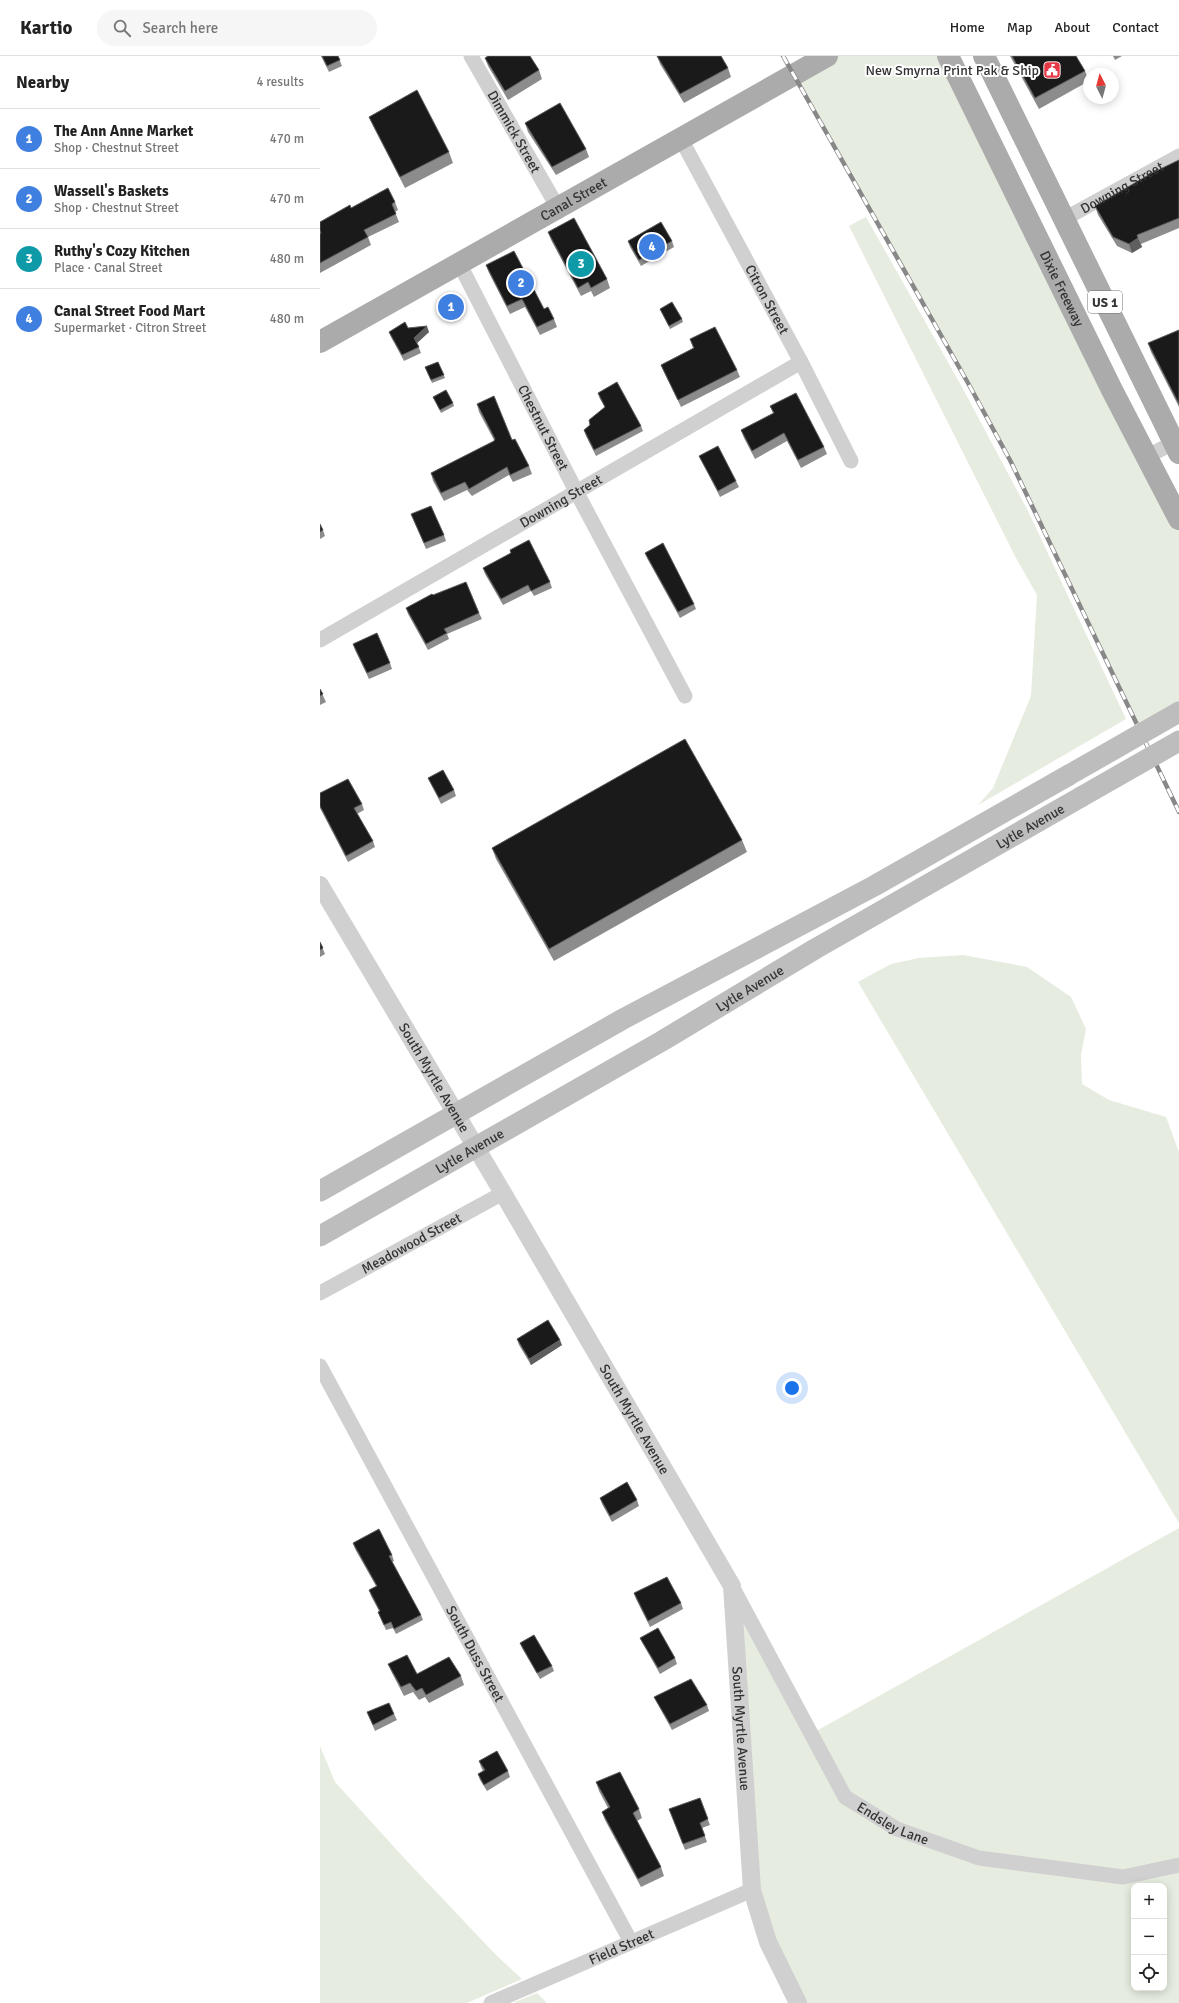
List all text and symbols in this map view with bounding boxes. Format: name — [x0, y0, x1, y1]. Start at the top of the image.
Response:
search box — [97, 10, 377, 46]
text: Kartio — [20, 16, 73, 40]
icon: search — [111, 17, 133, 39]
text: Search here — [143, 19, 218, 37]
text: Home — [950, 19, 985, 36]
text: Map — [1007, 19, 1032, 36]
text: About — [1054, 19, 1090, 36]
text: Contact — [1112, 19, 1159, 36]
public building icon: New Smyrna Print Pak & Ship — [1042, 60, 1062, 80]
place label: New Smyrna Print Pak & Ship — [865, 62, 1039, 79]
north arrow — [1083, 68, 1119, 104]
text: Nearby — [16, 72, 69, 93]
text: 4 results — [256, 74, 304, 90]
street label: Dimmick Street — [483, 87, 544, 176]
text: The Ann Anne Market — [54, 122, 193, 140]
text: 1 — [25, 131, 33, 147]
text: 470 m — [270, 131, 304, 147]
text: Shop · Chestnut Street — [54, 140, 179, 156]
street label: Downing Street — [1077, 158, 1167, 217]
street label: Canal Street — [537, 174, 610, 225]
text: Wassell's Baskets — [54, 182, 169, 200]
text: 2 — [25, 191, 33, 207]
text: 470 m — [270, 191, 304, 207]
text: Shop · Chestnut Street — [54, 200, 179, 216]
pin: 4 — [639, 232, 665, 262]
text: Ruthy's Cozy Kitchen — [54, 242, 190, 260]
street label: Dixie Freeway — [1036, 248, 1088, 330]
pin: 3 — [568, 249, 594, 279]
text: 3 — [25, 251, 33, 267]
text: 480 m — [270, 251, 304, 267]
text: Place · Canal Street — [54, 260, 163, 276]
street label: Citron Street — [741, 262, 792, 337]
pin: 2 — [508, 268, 534, 298]
road number: US 1 — [1088, 291, 1122, 313]
pin: 1 — [438, 292, 464, 322]
text: Canal Street Food Mart — [54, 302, 205, 320]
text: 4 — [25, 311, 33, 327]
text: 480 m — [270, 311, 304, 327]
text: Supermarket · Citron Street — [54, 320, 206, 336]
street label: Chestnut Street — [514, 382, 572, 474]
street label: Downing Street — [517, 471, 605, 532]
street label: Lytle Avenue — [993, 800, 1068, 853]
street label: Lytle Avenue — [713, 962, 787, 1016]
street label: South Myrtle Avenue — [395, 1020, 473, 1136]
street label: Lytle Avenue — [432, 1125, 507, 1177]
street label: Meadowood Street — [359, 1209, 465, 1278]
street label: South Myrtle Avenue — [596, 1361, 673, 1477]
your location — [782, 1378, 802, 1398]
street label: South Duss Street — [442, 1603, 508, 1705]
street label: South Myrtle Avenue — [728, 1666, 753, 1791]
street label: Endsley Lane — [854, 1798, 931, 1849]
map controls — [1131, 1883, 1167, 1991]
button: + — [1131, 1883, 1167, 1919]
button: − — [1131, 1919, 1167, 1955]
street label: Field Street — [586, 1925, 657, 1969]
button: locate — [1131, 1955, 1167, 1991]

